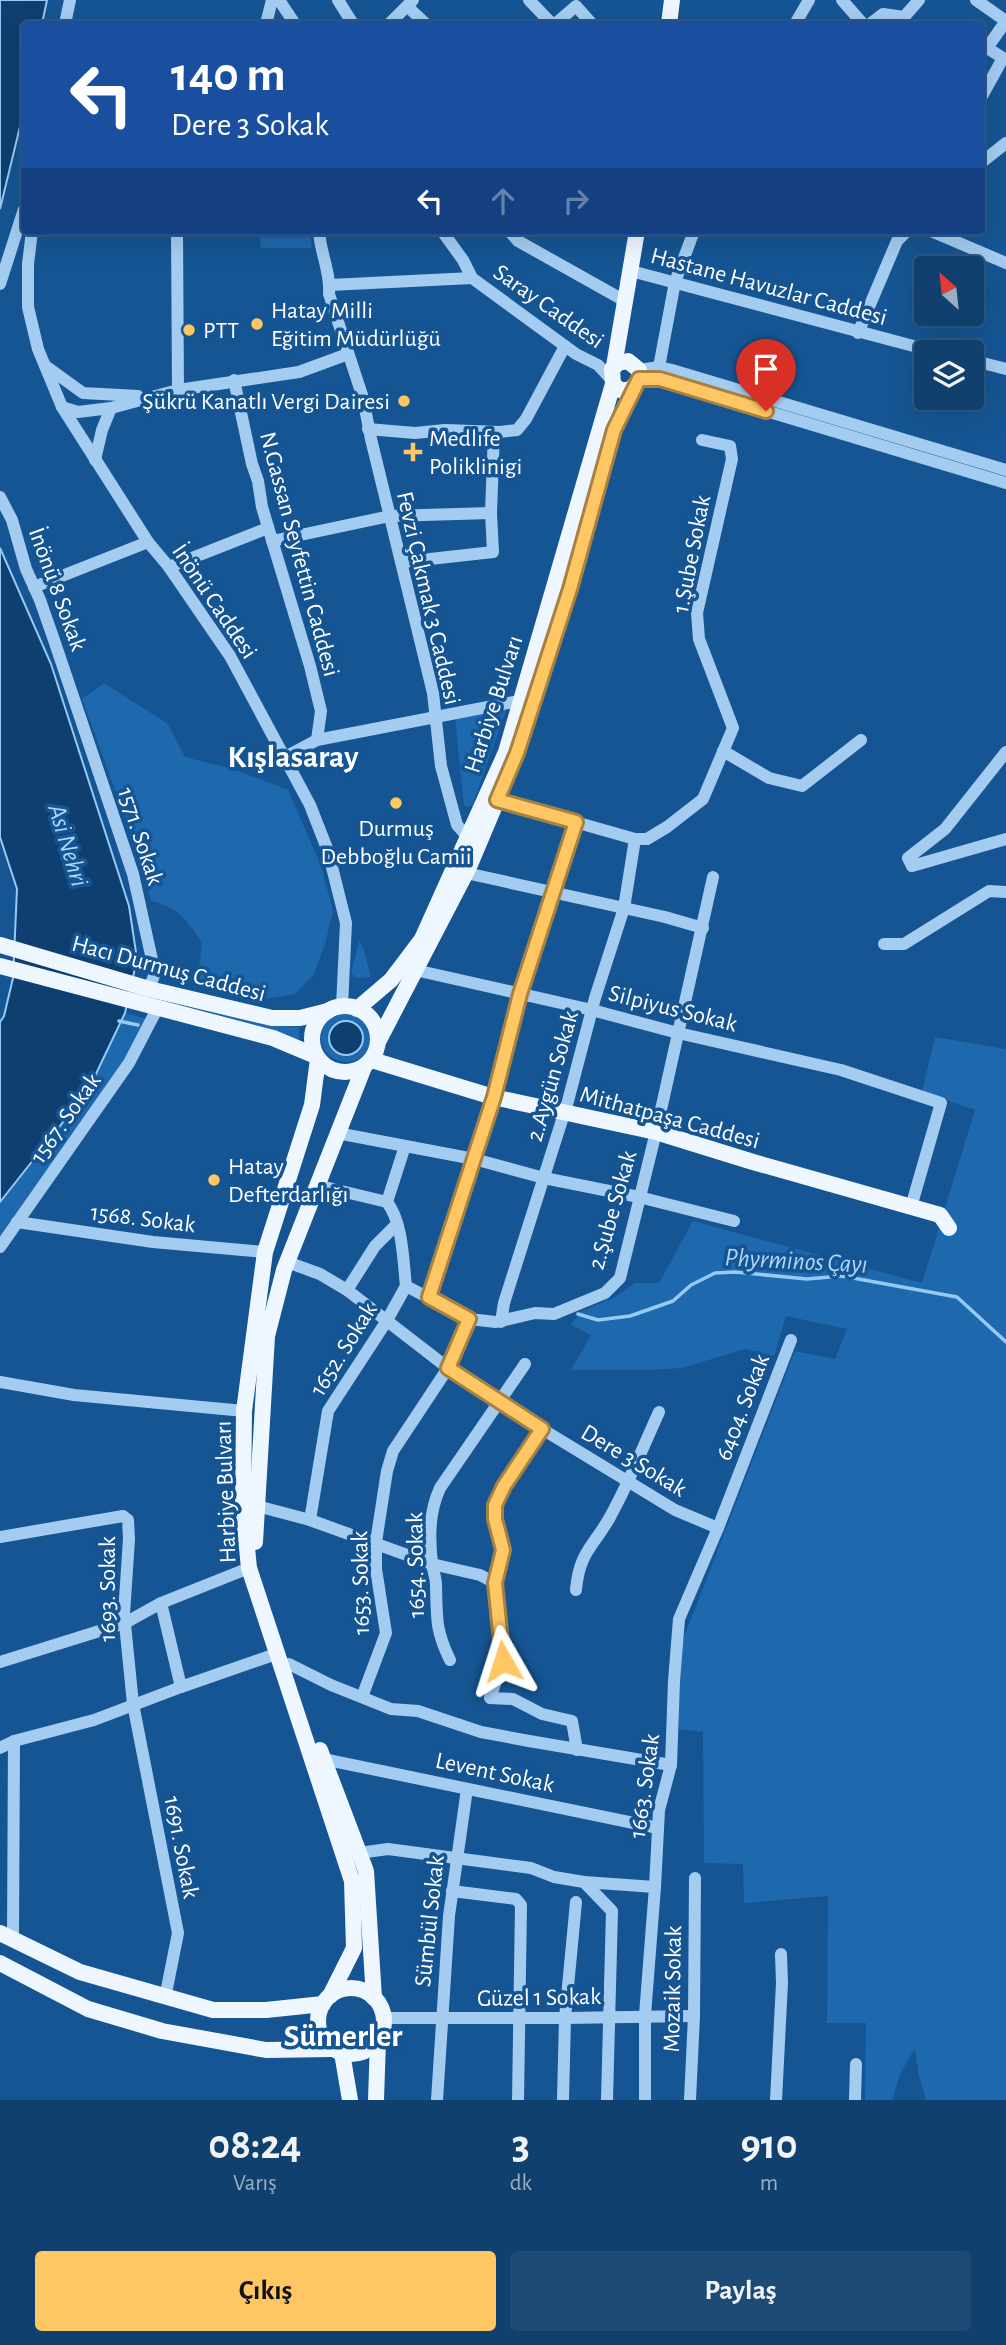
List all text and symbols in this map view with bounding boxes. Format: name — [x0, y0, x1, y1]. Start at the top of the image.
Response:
icon: left — [56, 49, 147, 140]
text: 140 m — [171, 51, 286, 100]
text: Dere 3 Sokak — [171, 109, 329, 141]
icon: left — [411, 182, 449, 220]
icon: ahead — [484, 182, 522, 220]
icon: right — [557, 182, 595, 220]
street label: Hastane Havuzlar Caddesi — [648, 244, 889, 330]
north arrow — [914, 256, 984, 326]
map controls — [914, 256, 984, 410]
street label: Saray Caddesi — [489, 260, 608, 353]
place label: Hatay Milli Eğitim Müdürlüğü — [271, 299, 441, 351]
marker: Hatay Milli Eğitim Müdürlüğü — [249, 316, 265, 332]
place label: PTT — [203, 319, 239, 343]
marker: PTT — [181, 322, 197, 338]
pin — [736, 339, 796, 411]
button: layers — [914, 340, 984, 410]
icon: arrive — [747, 350, 785, 388]
place label: Şükrü Kanatlı Vergi Dairesi — [142, 390, 390, 414]
marker: Şükrü Kanatlı Vergi Dairesi — [396, 393, 412, 409]
place label: Medlıfe Poliklinigi — [429, 427, 522, 479]
street label: N.Gassan Seyfettin Caddesi — [255, 429, 343, 679]
marker: Medlıfe Poliklinigi — [403, 442, 423, 462]
street label: Fevzi Çakmak 3 Caddesi — [392, 489, 464, 707]
street label: 1.Şube Sokak — [669, 493, 715, 615]
street label: İnönü 8 Sokak — [24, 524, 91, 654]
street label: İnönü Caddesi — [167, 539, 262, 663]
street label: Harbiye Bulvarı — [460, 633, 527, 776]
district label: Kışlasaray — [228, 741, 359, 773]
street label: 1571. Sokak — [113, 785, 167, 888]
marker: Durmuş Debboğlu Camii — [388, 795, 404, 811]
water label: Asi Nehri — [43, 800, 93, 890]
place label: Durmuş Debboğlu Camii — [321, 817, 471, 869]
street label: Hacı Durmuş Caddesi — [69, 932, 268, 1006]
street label: Silpiyus Sokak — [606, 981, 740, 1037]
street label: 2.Aygün Sokak — [523, 1008, 583, 1144]
street label: 1567. Sokak — [26, 1069, 106, 1168]
street label: Mithatpaşa Caddesi — [577, 1082, 762, 1153]
street label: 2.Şube Sokak — [585, 1148, 641, 1272]
place label: Hatay Defterdarlığı — [228, 1155, 348, 1207]
marker: Hatay Defterdarlığı — [206, 1172, 222, 1188]
street label: 1568. Sokak — [89, 1201, 197, 1237]
water label: Phyrminos Çayı — [724, 1244, 868, 1278]
street label: 1652. Sokak — [306, 1299, 382, 1400]
street label: 6404. Sokak — [712, 1351, 774, 1464]
street label: Harbiye Bulvarı — [212, 1420, 240, 1564]
street label: Dere 3 Sokak — [577, 1420, 690, 1502]
street label: 1654. Sokak — [403, 1512, 429, 1618]
street label: 1653. Sokak — [348, 1531, 374, 1635]
street label: 1693. Sokak — [96, 1536, 120, 1642]
position arrow — [466, 1624, 540, 1698]
street label: 1663. Sokak — [626, 1732, 664, 1840]
street label: Levent Sokak — [433, 1749, 556, 1797]
street label: 1691. Sokak — [159, 1794, 203, 1900]
street label: Sümbül Sokak — [411, 1854, 449, 1988]
street label: Mozaik Sokak — [660, 1925, 686, 2053]
street label: Güzel 1 Sokak — [477, 1985, 601, 2011]
district label: Sümerler — [284, 2020, 402, 2052]
text: 08:24 — [208, 2124, 301, 2166]
text: 3 — [512, 2124, 530, 2166]
text: 910 — [740, 2124, 798, 2166]
text: Varış — [233, 2172, 277, 2195]
text: dk — [510, 2172, 532, 2195]
text: m — [760, 2172, 778, 2195]
button: Çıkış — [35, 2251, 496, 2331]
button: Paylaş — [510, 2251, 971, 2331]

